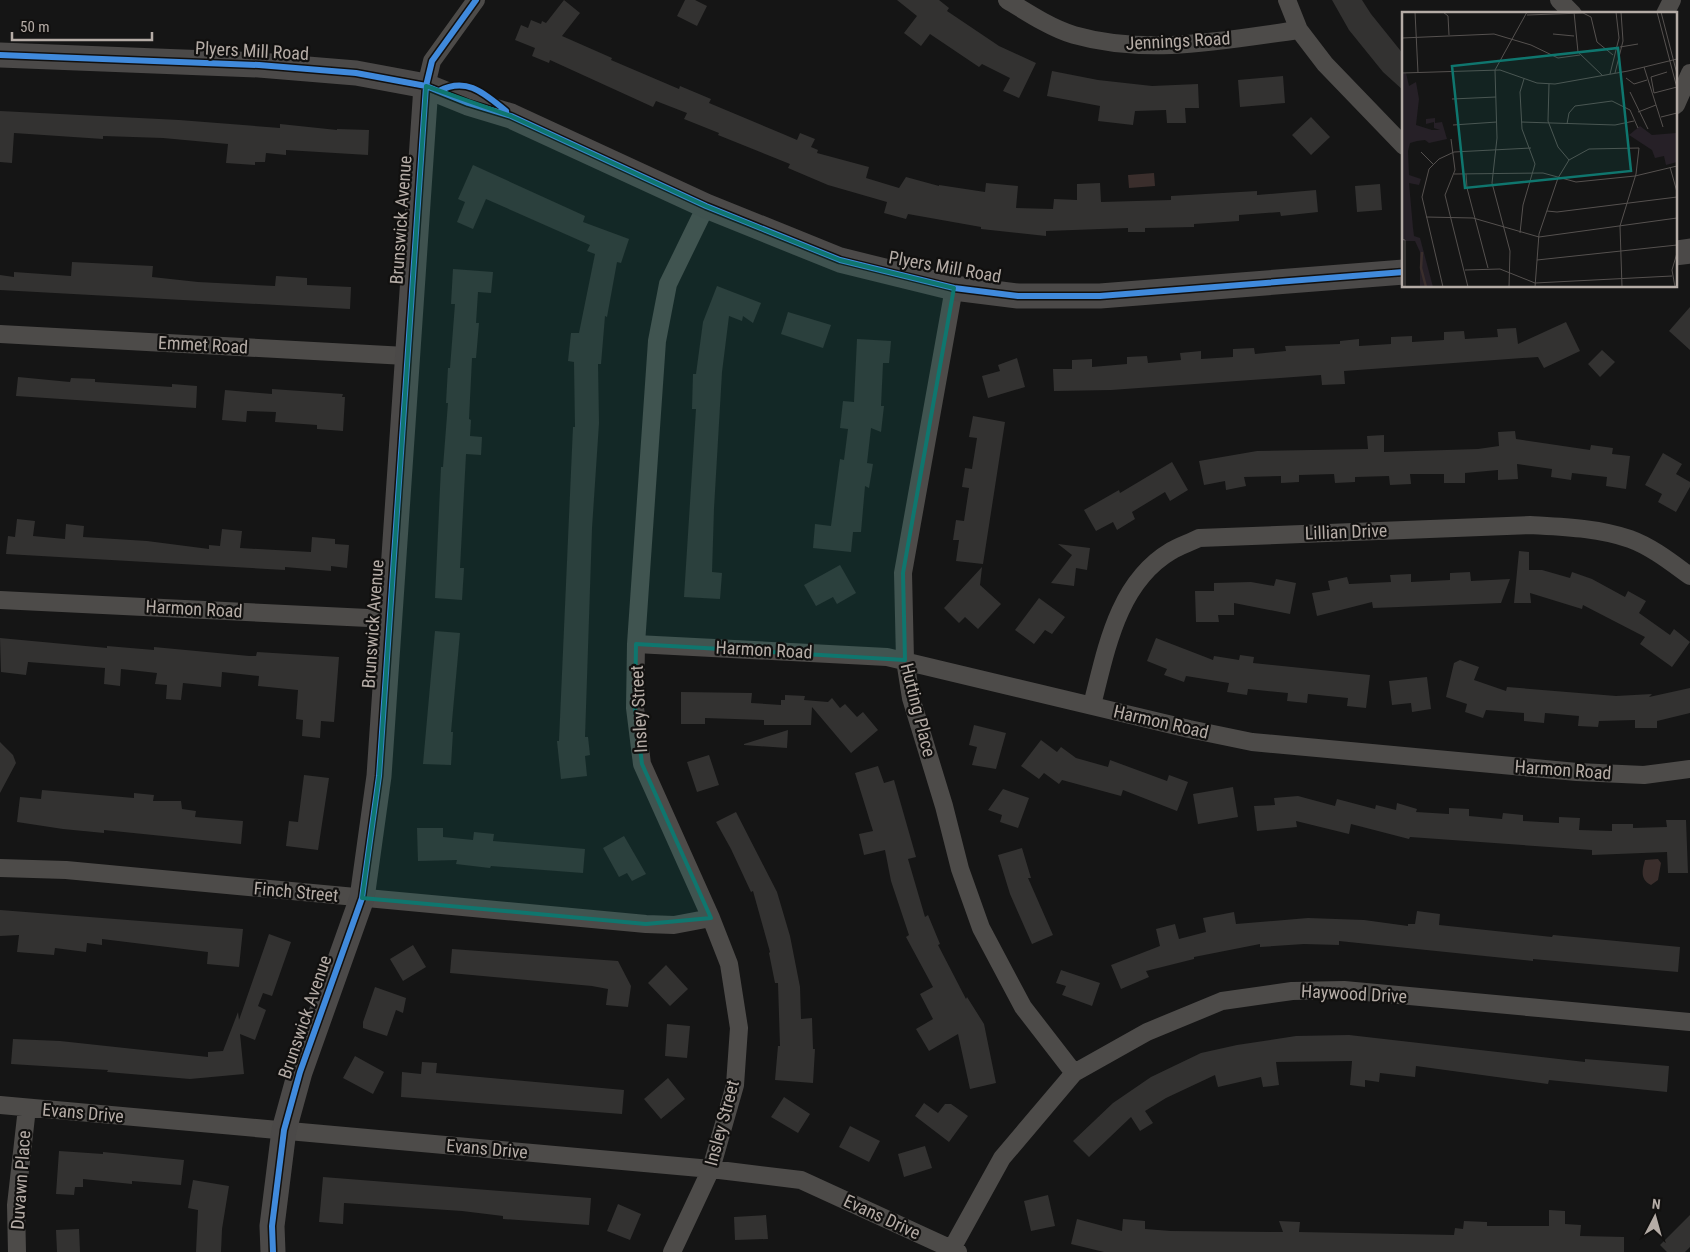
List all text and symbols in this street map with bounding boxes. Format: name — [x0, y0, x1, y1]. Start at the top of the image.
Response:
scale bar — [12, 10, 152, 42]
inset map — [1402, 12, 1678, 288]
text: 50 m — [20, 18, 50, 36]
street label: Jennings Road — [1125, 27, 1231, 54]
street label: Plyers Mill Road — [195, 37, 310, 64]
street label: Brunswick Avenue — [386, 155, 415, 285]
street label: Plyers Mill Road — [887, 246, 1003, 287]
street label: Emmet Road — [157, 332, 249, 357]
street label: Lillian Drive — [1304, 520, 1388, 543]
street label: Brunswick Avenue — [358, 559, 387, 689]
street label: Harmon Road — [145, 595, 243, 622]
street label: Harmon Road — [715, 636, 813, 663]
street label: Hutting Place — [897, 661, 940, 759]
street label: Insley Street — [626, 665, 651, 753]
street label: Harmon Road — [1112, 700, 1211, 743]
street label: Harmon Road — [1514, 756, 1612, 783]
street label: Finch Street — [253, 877, 339, 906]
street label: Brunswick Avenue — [274, 952, 335, 1081]
street label: Haywood Drive — [1301, 980, 1407, 1007]
street label: Insley Street — [700, 1078, 743, 1168]
street label: Evans Drive — [41, 1098, 125, 1127]
street label: Duvawn Place — [7, 1130, 34, 1230]
street label: Evans Drive — [445, 1134, 529, 1163]
street label: Evans Drive — [841, 1190, 924, 1243]
north arrow — [1630, 1192, 1680, 1242]
text: N — [1651, 1196, 1661, 1212]

